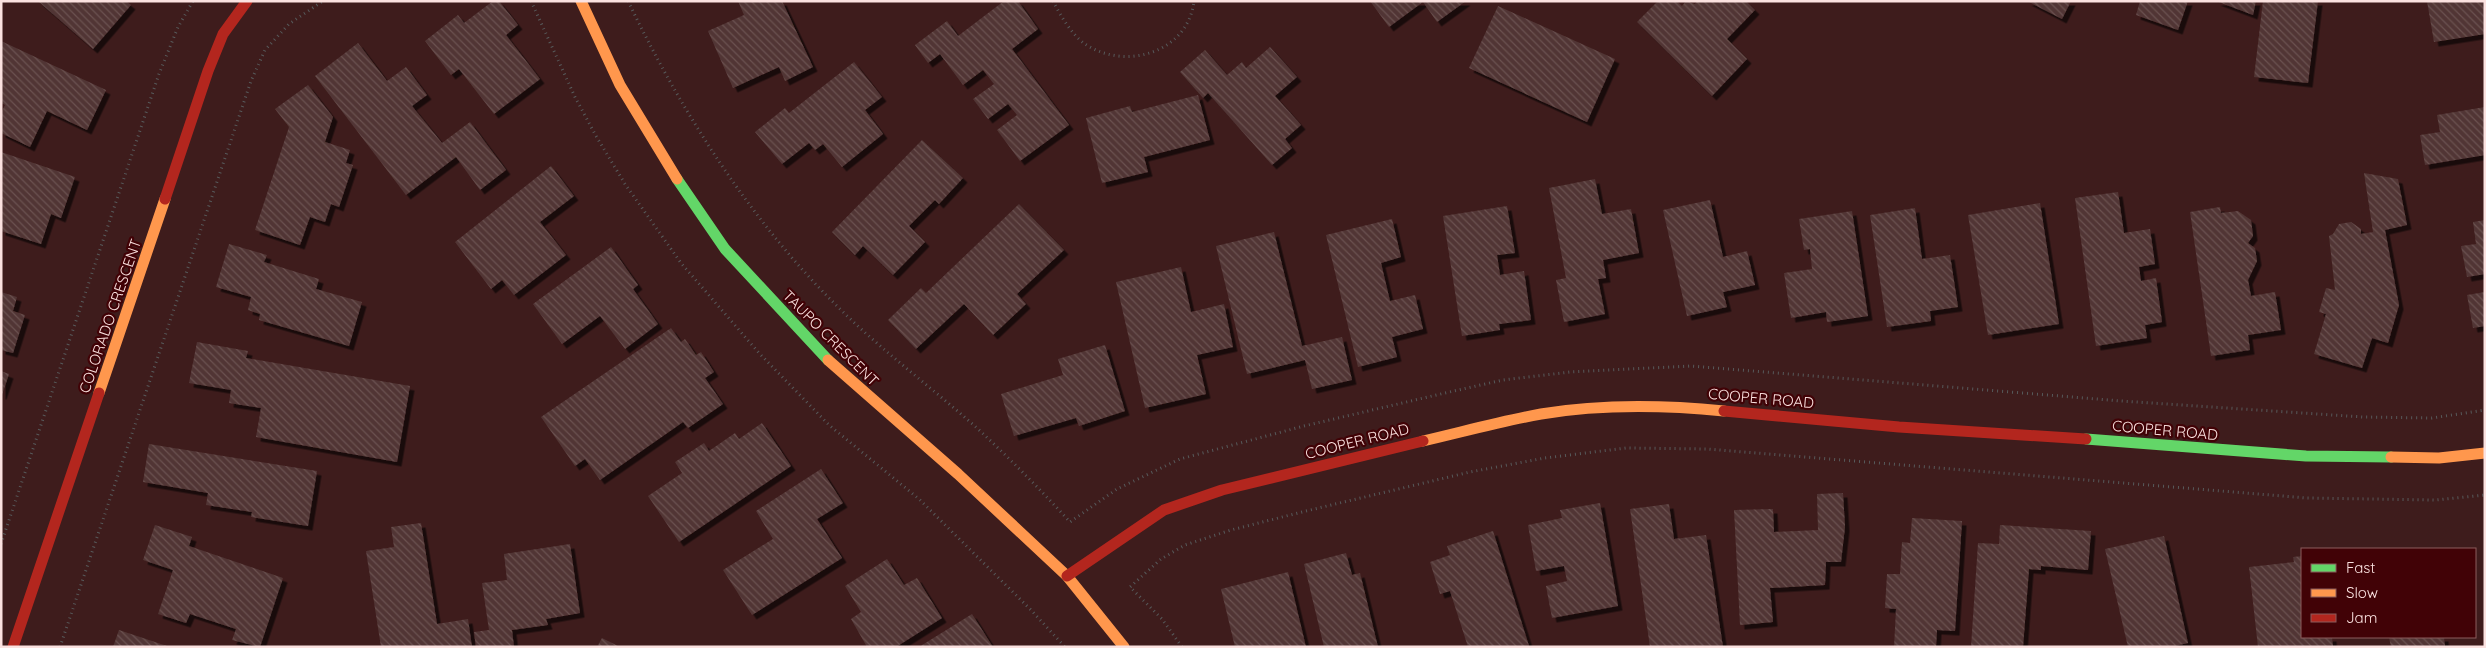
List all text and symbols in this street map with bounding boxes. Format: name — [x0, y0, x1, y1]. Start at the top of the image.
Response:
street label: COLORADO CRESCENT — [75, 236, 145, 396]
street label: TAUPO CRESCENT — [779, 286, 883, 390]
street label: COOPER ROAD — [1707, 384, 1815, 412]
street label: COOPER ROAD — [2111, 416, 2219, 444]
street label: COOPER ROAD — [1303, 419, 1411, 463]
legend — [2301, 548, 2476, 638]
text: Fast — [2346, 558, 2375, 577]
text: Slow — [2346, 583, 2378, 602]
text: Jam — [2346, 608, 2377, 627]

